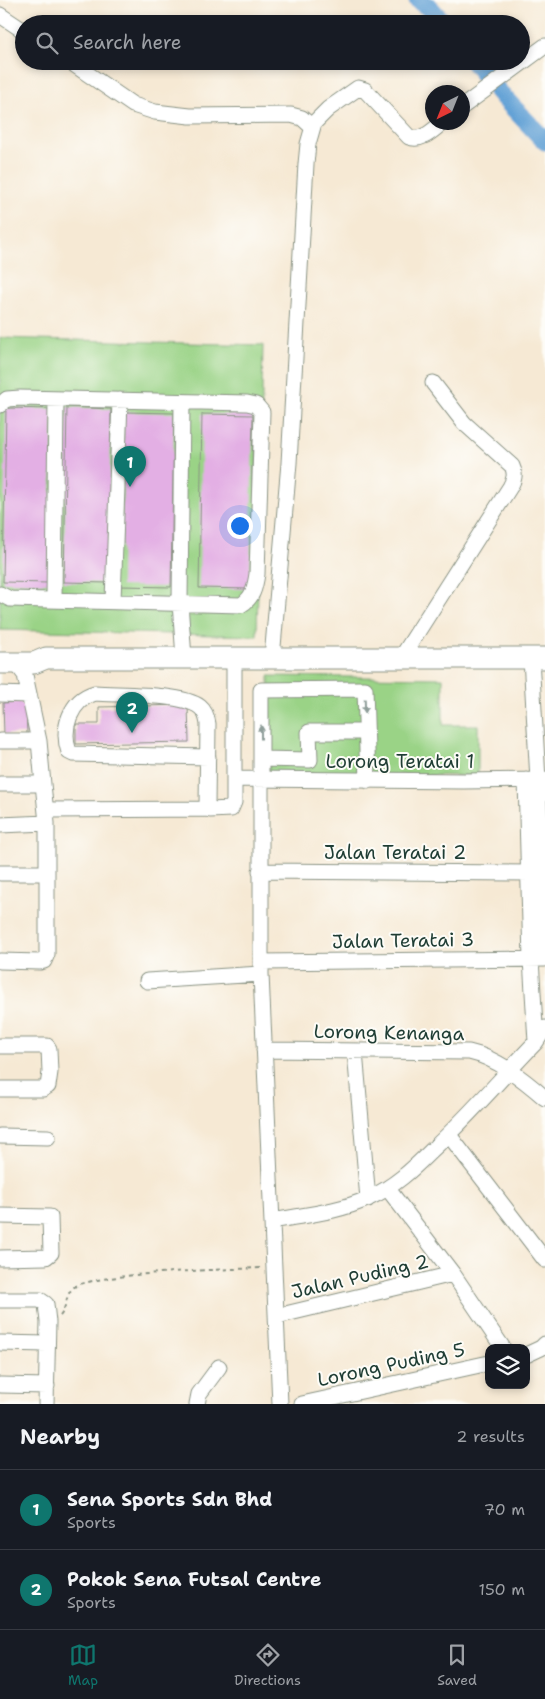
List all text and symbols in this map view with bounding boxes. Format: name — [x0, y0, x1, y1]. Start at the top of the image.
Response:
search box — [15, 15, 530, 70]
icon: search — [33, 29, 61, 57]
text: Search here — [73, 30, 182, 55]
north arrow — [425, 85, 470, 130]
pin: 1 — [114, 446, 146, 487]
your location — [227, 513, 253, 539]
pin: 2 — [116, 692, 148, 733]
one-way arrow — [362, 699, 370, 715]
one-way arrow — [257, 723, 265, 739]
street label: Lorong Teratai 1 — [326, 749, 474, 774]
street label: Jalan Teratai 2 — [324, 840, 466, 865]
street label: Jalan Teratai 3 — [332, 927, 474, 954]
street label: Lorong Kenanga — [313, 1019, 465, 1046]
street label: Jalan Puding 2 — [289, 1249, 431, 1304]
street label: Lorong Puding 5 — [315, 1337, 467, 1392]
map controls — [485, 1344, 530, 1389]
button: layers — [485, 1344, 530, 1389]
text: Nearby — [20, 1423, 100, 1451]
text: 2 results — [456, 1426, 525, 1447]
text: Sena Sports Sdn Bhd — [67, 1487, 272, 1512]
text: 1 — [32, 1499, 40, 1520]
text: 70 m — [484, 1499, 525, 1520]
text: Sports — [67, 1512, 116, 1533]
text: Pokok Sena Futsal Centre — [67, 1567, 321, 1592]
text: 2 — [30, 1579, 42, 1600]
text: 150 m — [478, 1579, 525, 1600]
text: Sports — [67, 1592, 116, 1613]
tab: Map — [68, 1641, 98, 1689]
tab: Directions — [234, 1641, 301, 1689]
tab: Saved — [437, 1641, 477, 1689]

